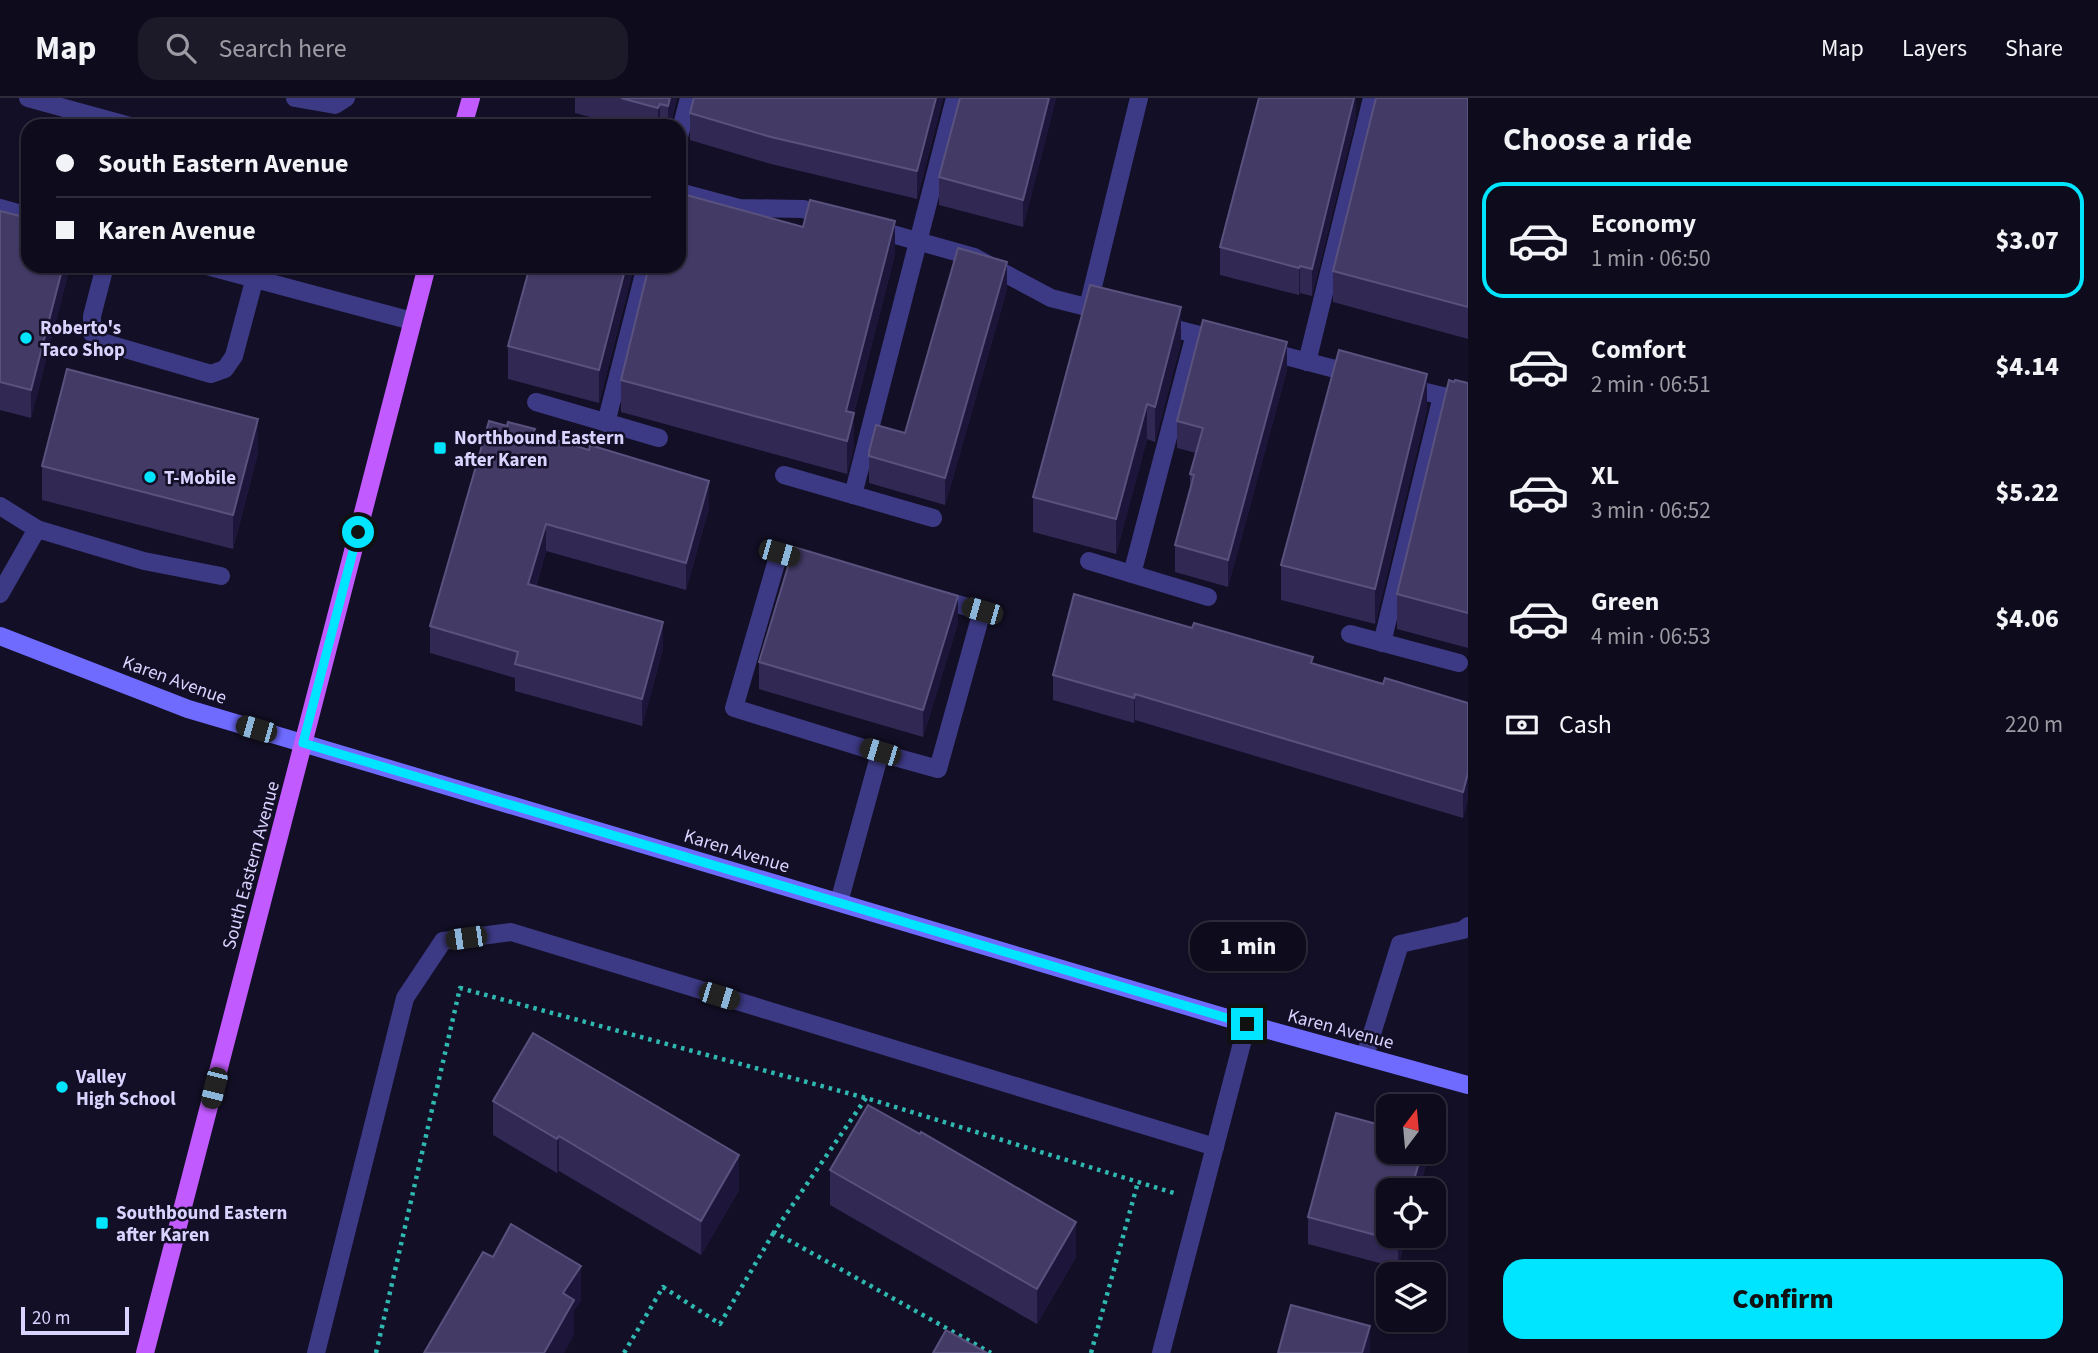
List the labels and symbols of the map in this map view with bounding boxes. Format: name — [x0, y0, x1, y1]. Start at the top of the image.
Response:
place label: Roberto's Taco Shop — [40, 315, 125, 364]
marker: Roberto's Taco Shop — [18, 330, 34, 346]
place label: Northbound Eastern after Karen — [454, 425, 624, 474]
marker: Northbound Eastern after Karen — [432, 440, 448, 456]
place label: T-Mobile — [164, 465, 236, 492]
marker: T-Mobile — [142, 469, 158, 485]
route start — [342, 516, 374, 548]
car — [756, 537, 803, 569]
car — [959, 595, 1006, 627]
street label: Karen Avenue — [119, 649, 230, 712]
car — [233, 713, 280, 745]
car — [857, 736, 904, 768]
street label: South Eastern Avenue — [216, 778, 287, 953]
street label: Karen Avenue — [680, 823, 793, 880]
callout: 1 min — [1189, 922, 1305, 972]
car — [444, 925, 489, 951]
car — [696, 980, 743, 1012]
street label: Karen Avenue — [1284, 1002, 1397, 1057]
route end — [1231, 1008, 1263, 1040]
place label: Valley High School — [75, 1064, 176, 1113]
car — [199, 1065, 230, 1111]
marker: Valley High School — [54, 1079, 70, 1095]
north arrow — [1376, 1094, 1446, 1164]
place label: Southbound Eastern after Karen — [116, 1200, 287, 1249]
marker: Southbound Eastern after Karen — [94, 1215, 110, 1231]
scale bar — [21, 1304, 130, 1336]

